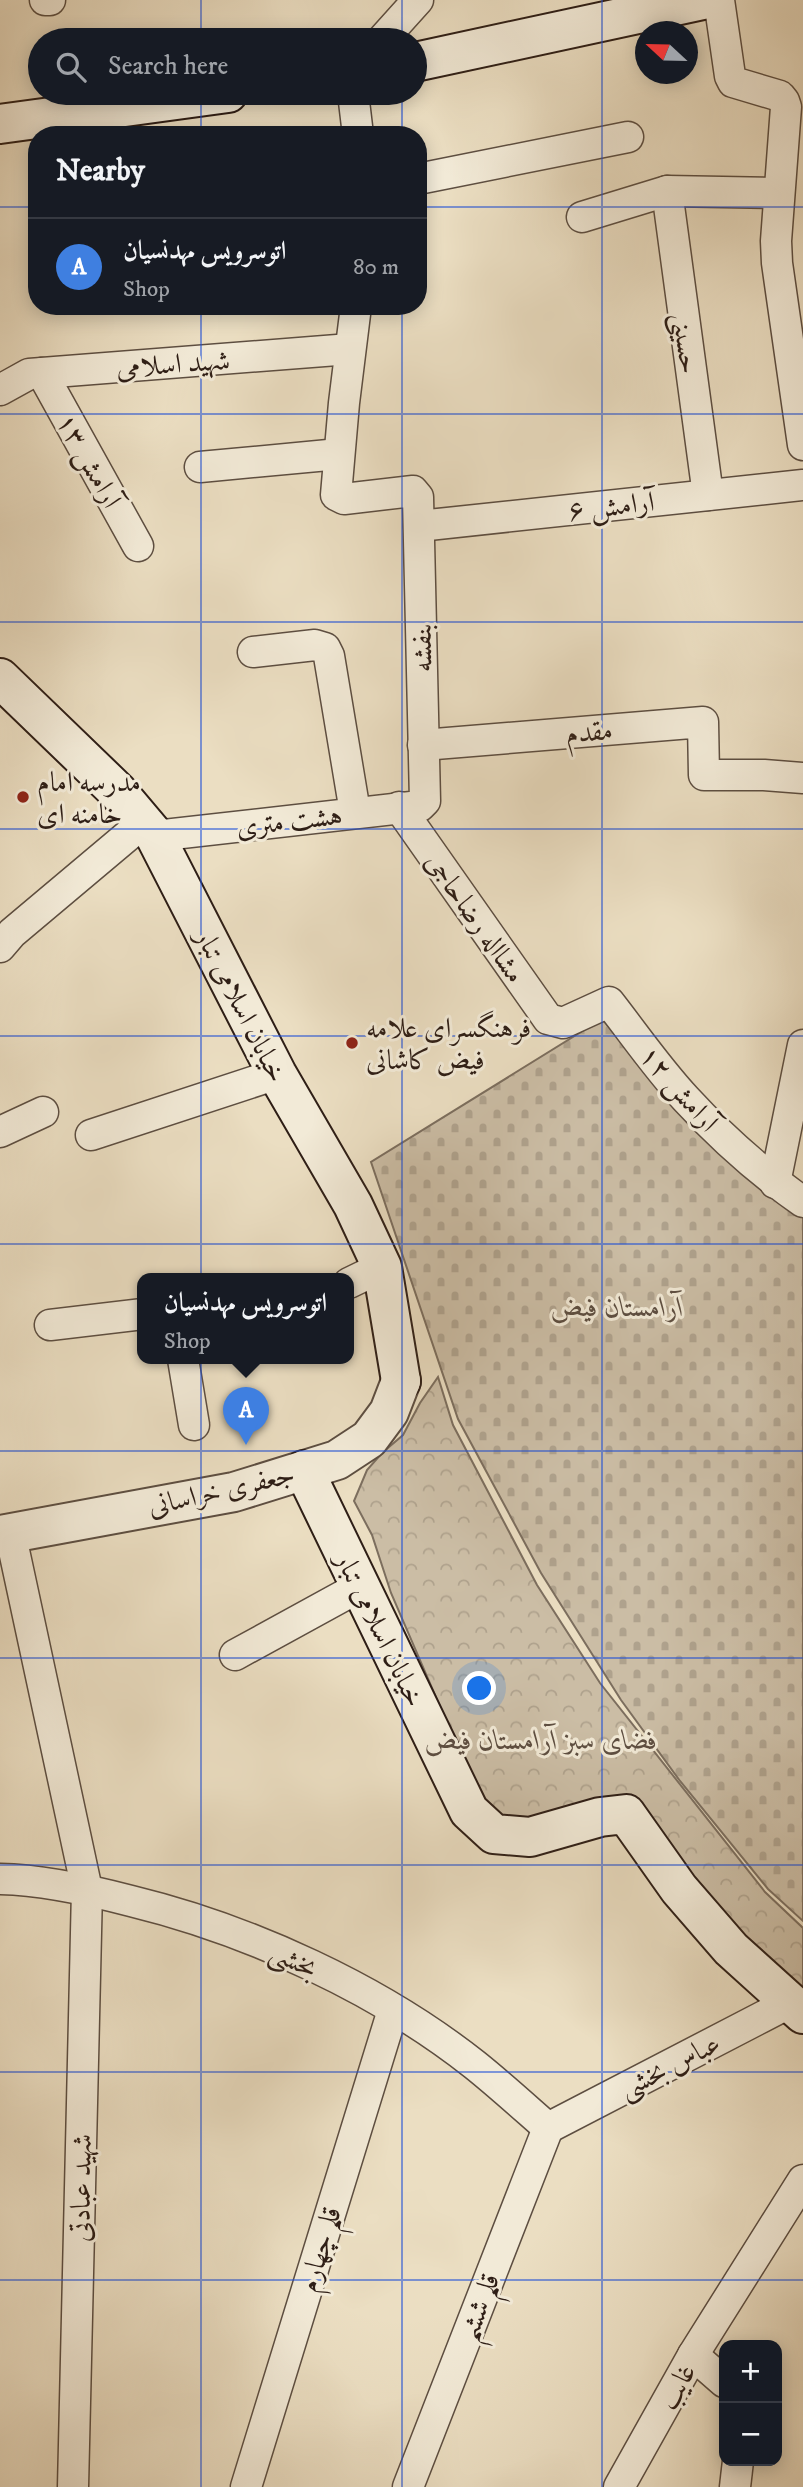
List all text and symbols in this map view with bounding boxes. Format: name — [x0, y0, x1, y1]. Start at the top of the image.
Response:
north arrow — [635, 21, 698, 84]
search box — [28, 28, 427, 105]
icon: search — [52, 48, 90, 86]
text: Search here — [108, 50, 228, 83]
text: Nearby — [56, 153, 145, 190]
text: اتوسرویس مهدنسیان — [123, 235, 286, 268]
text: A — [72, 253, 86, 282]
text: 80 m — [353, 253, 399, 282]
text: Shop — [123, 275, 170, 304]
street label: حسینی — [662, 310, 707, 376]
street label: شهید اسلامی — [115, 343, 231, 386]
street label: آرامش ۱۳ — [48, 407, 130, 517]
street label: آرامش ۶ — [566, 484, 659, 528]
street label: بنفشه — [405, 623, 440, 673]
street label: مقدم — [564, 713, 615, 758]
place label: مدرسه امام خامنه ای — [37, 765, 141, 832]
marker: مدرسه امام خامنه ای — [15, 789, 31, 805]
street label: هشت متری — [234, 798, 344, 845]
street label: مشااله رضاحاجی — [417, 846, 533, 990]
street label: خیابان اسلامی تبار — [186, 920, 294, 1088]
place label: فرهنگسرای علامه فیض کاشانی — [366, 1010, 531, 1078]
marker: فرهنگسرای علامه فیض کاشانی — [344, 1035, 360, 1051]
street label: آرامش ۱۲ — [632, 1039, 728, 1142]
popup — [137, 1273, 354, 1364]
text: اتوسرویس مهدنسیان — [164, 1287, 327, 1320]
park label: آرامستان فیض — [550, 1290, 684, 1325]
text: Shop — [164, 1327, 211, 1356]
pin: A — [223, 1387, 269, 1445]
street label: جعفری خراسانی — [144, 1457, 298, 1524]
street label: خیابان اسلامی تبار — [326, 1544, 432, 1713]
your location — [462, 1671, 496, 1705]
park label: فضای سبز آرامستان فیض — [424, 1723, 658, 1758]
street label: بخشی — [263, 1934, 323, 1987]
street label: عباس بخشی — [613, 2026, 727, 2108]
street label: شهید عبادتی — [63, 2134, 100, 2242]
street label: قلم چهارم — [291, 2203, 359, 2299]
street label: قلم ششم — [450, 2269, 518, 2350]
map controls — [719, 2340, 782, 2466]
button: + — [719, 2340, 782, 2403]
street label: غایب — [651, 2358, 704, 2416]
button: − — [719, 2403, 782, 2466]

